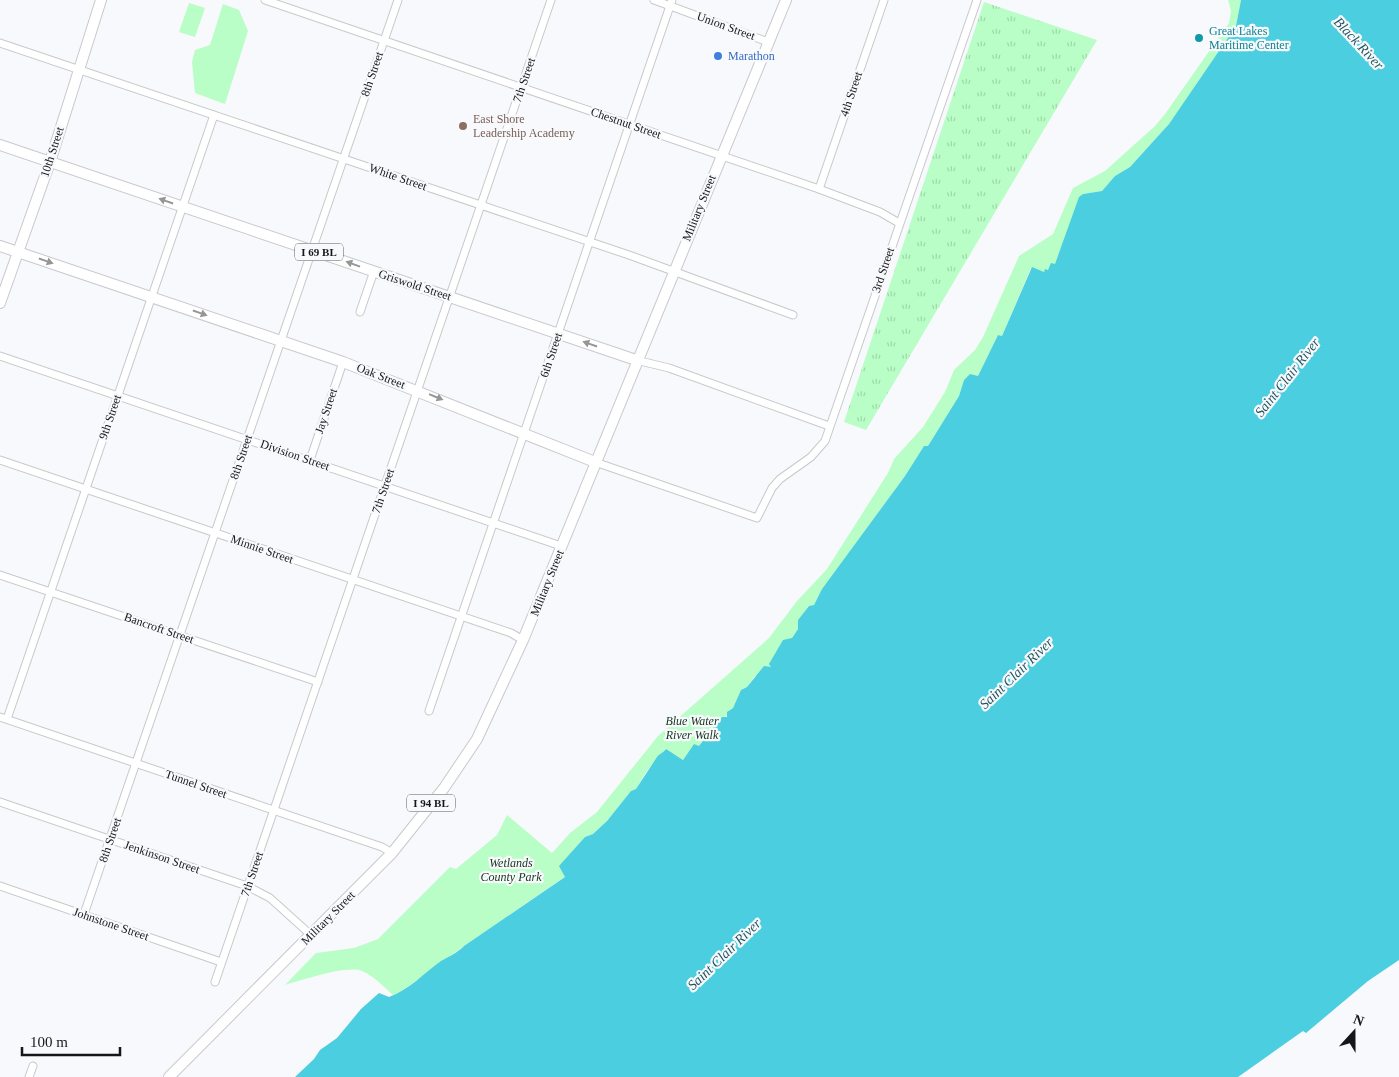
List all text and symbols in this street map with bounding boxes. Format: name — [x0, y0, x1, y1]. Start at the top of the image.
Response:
street label: Union Street — [695, 9, 758, 43]
water label: Black River — [1331, 14, 1387, 73]
place label: Great Lakes Maritime Center — [1209, 24, 1289, 52]
marker: Great Lakes Maritime Center — [1193, 32, 1205, 44]
street label: 8th Street — [358, 49, 386, 98]
place label: Marathon — [728, 49, 775, 63]
marker: Marathon — [712, 50, 724, 62]
street label: 7th Street — [510, 55, 538, 104]
street label: 4th Street — [837, 69, 865, 118]
street label: Chestnut Street — [589, 104, 664, 142]
place label: East Shore Leadership Academy — [473, 112, 575, 140]
marker: East Shore Leadership Academy — [457, 120, 469, 132]
street label: 10th Street — [37, 124, 67, 179]
street label: White Street — [367, 161, 429, 194]
street label: Military Street — [679, 172, 719, 243]
one-way arrow — [159, 197, 174, 204]
road number: I 69 BL — [295, 243, 343, 260]
street label: 3rd Street — [869, 245, 897, 294]
one-way arrow — [39, 258, 54, 266]
one-way arrow — [346, 260, 361, 267]
street label: Griswold Street — [377, 267, 454, 304]
one-way arrow — [193, 310, 208, 317]
street label: 6th Street — [537, 330, 565, 379]
water label: Saint Clair River — [1252, 335, 1323, 420]
one-way arrow — [582, 340, 597, 348]
street label: Oak Street — [355, 360, 408, 392]
street label: Jay Street — [312, 386, 340, 435]
street label: 9th Street — [96, 392, 124, 441]
one-way arrow — [429, 394, 443, 402]
street label: 8th Street — [227, 432, 255, 481]
street label: Division Street — [259, 437, 332, 474]
street label: 7th Street — [369, 466, 397, 515]
street label: Minnie Street — [229, 532, 296, 567]
street label: Military Street — [527, 547, 567, 618]
street label: Bancroft Street — [122, 610, 196, 647]
water label: Saint Clair River — [977, 634, 1056, 712]
park label: Blue Water River Walk — [665, 714, 719, 742]
street label: Tunnel Street — [163, 767, 229, 801]
road number: I 94 BL — [407, 794, 455, 811]
street label: 8th Street — [96, 815, 124, 864]
street label: Jenkinson Street — [122, 838, 202, 877]
street label: 7th Street — [238, 849, 266, 898]
park label: Wetlands County Park — [481, 856, 542, 884]
street label: Military Street — [298, 888, 358, 948]
street label: Johnstone Street — [71, 905, 151, 944]
water label: Saint Clair River — [685, 915, 764, 993]
north arrow — [1329, 1007, 1379, 1057]
text: N — [1351, 1012, 1366, 1029]
scale bar — [22, 1024, 120, 1056]
text: 100 m — [30, 1034, 68, 1050]

